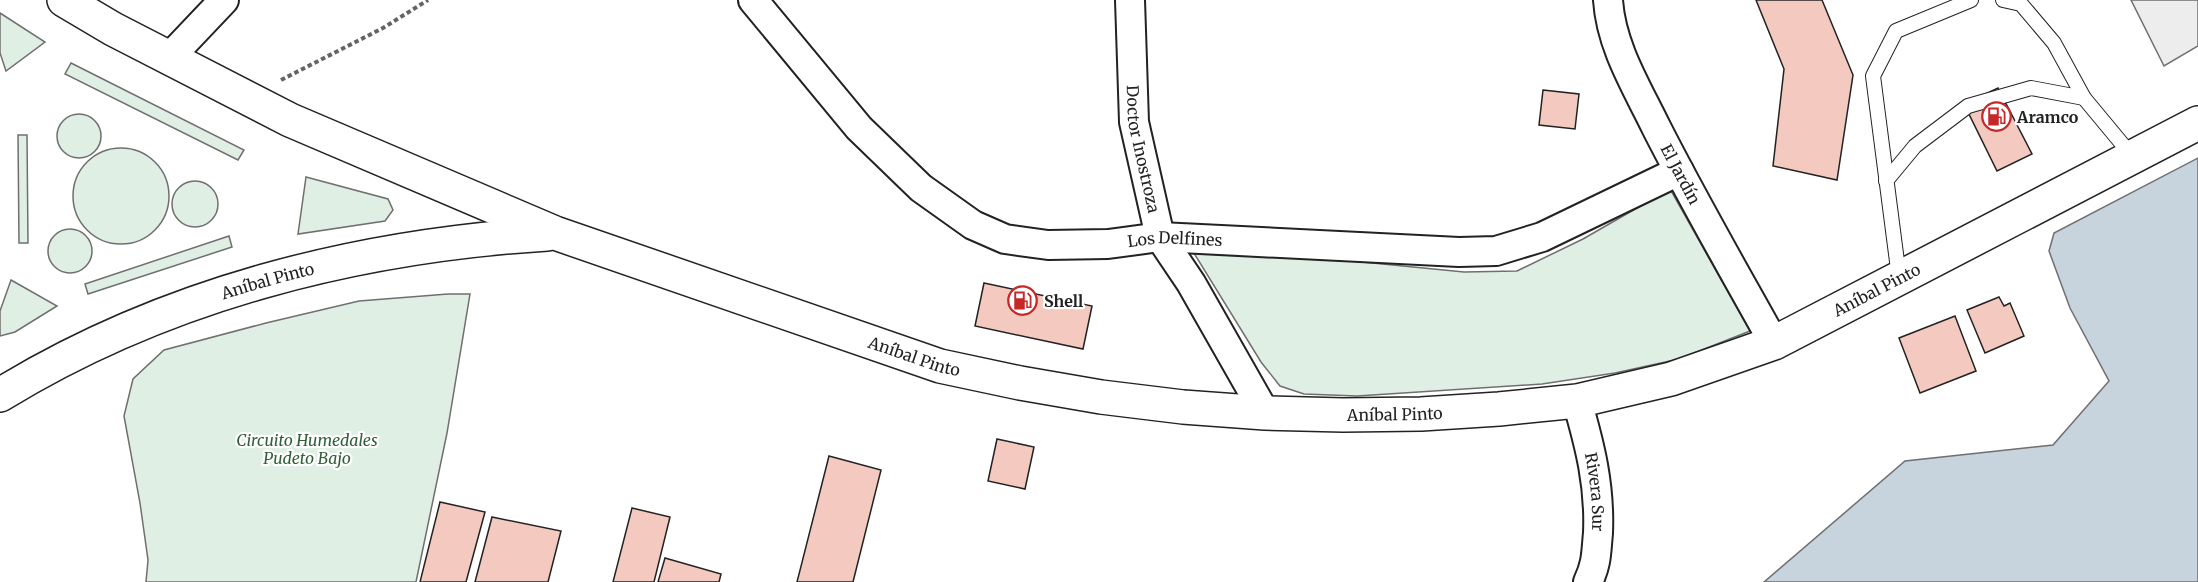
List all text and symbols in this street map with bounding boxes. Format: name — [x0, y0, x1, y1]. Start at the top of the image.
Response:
street label: Doctor Inostroza — [1123, 85, 1164, 215]
fuel station icon: Aramco — [1980, 101, 2012, 133]
place label: Aramco — [2016, 107, 2079, 127]
street label: El Jardín — [1657, 141, 1705, 208]
street label: Los Delfines — [1126, 227, 1223, 251]
street label: Aníbal Pinto — [218, 258, 316, 304]
street label: Aníbal Pinto — [1829, 259, 1924, 321]
fuel station icon: Shell — [1007, 285, 1039, 317]
place label: Shell — [1044, 291, 1083, 311]
street label: Aníbal Pinto — [865, 332, 962, 380]
street label: Aníbal Pinto — [1346, 403, 1443, 425]
park label: Circuito Humedales Pudeto Bajo — [236, 430, 378, 468]
street label: Rivera Sur — [1581, 451, 1608, 531]

